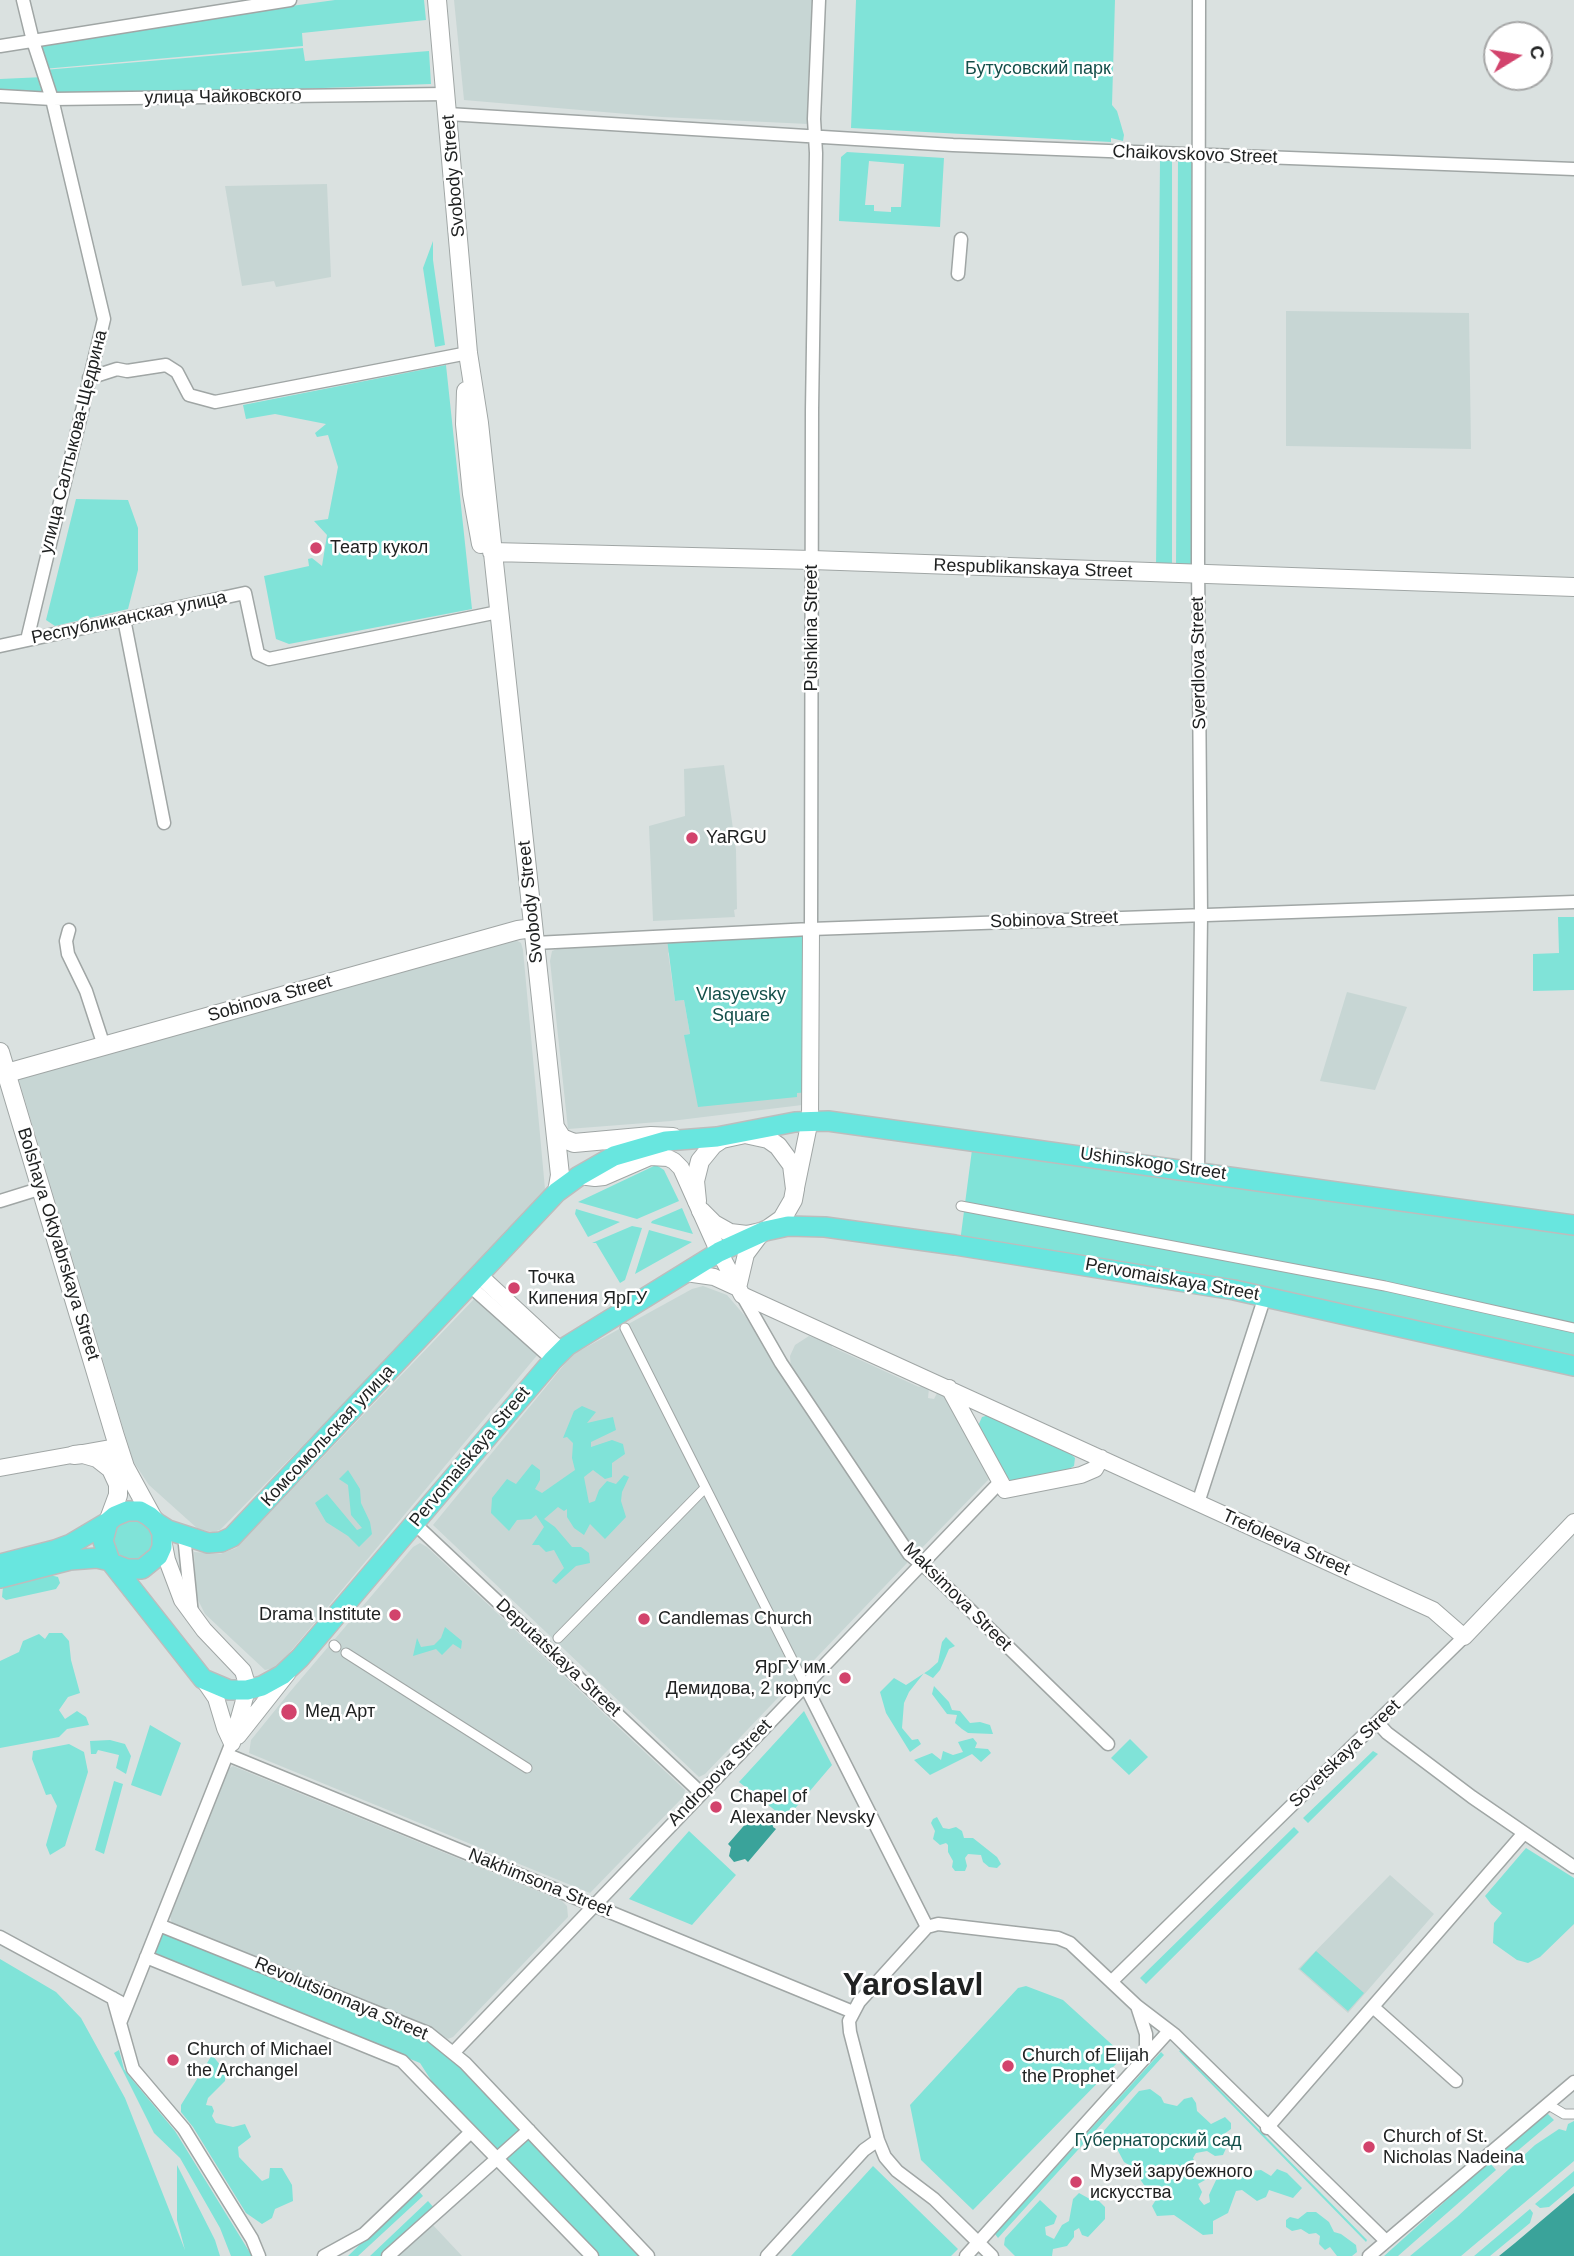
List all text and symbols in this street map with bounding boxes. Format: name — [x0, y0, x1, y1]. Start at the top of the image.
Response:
north arrow — [1483, 21, 1553, 91]
text: С — [1526, 44, 1549, 61]
park label: Бутусовский парк — [965, 58, 1111, 80]
street label: улица Чайковского — [144, 85, 302, 109]
street label: Svobody Street — [438, 114, 470, 238]
street label: Chaikovskovo Street — [1112, 141, 1278, 169]
street label: улица Салтыкова-Щедрина — [36, 328, 112, 556]
place label: Театр кукол — [330, 537, 428, 559]
marker: Театр кукол — [308, 540, 324, 556]
street label: Respublikanskaya Street — [933, 555, 1133, 583]
street label: Pushkina Street — [801, 564, 823, 692]
street label: Республиканская улица — [29, 587, 229, 649]
street label: Sverdlova Street — [1187, 596, 1211, 730]
place label: YaRGU — [706, 827, 767, 849]
marker: YaRGU — [684, 830, 700, 846]
street label: Svobody Street — [514, 840, 548, 964]
street label: Sobinova Street — [990, 907, 1118, 933]
street label: Sobinova Street — [205, 971, 335, 1027]
park label: Vlasyevsky Square — [696, 984, 786, 1026]
street label: Bolshaya Oktyabrskaya Street — [12, 1125, 104, 1363]
street label: Ushinskogo Street — [1079, 1143, 1227, 1185]
street label: Pervomaiskaya Street — [1083, 1254, 1261, 1306]
place label: Точка Кипения ЯрГУ — [528, 1267, 647, 1310]
marker: Точка Кипения ЯрГУ — [506, 1280, 522, 1296]
street label: Комсомольская улица — [257, 1361, 399, 1511]
street label: Pervomaiskaya Street — [405, 1383, 535, 1531]
street label: Trefoleeva Street — [1219, 1505, 1353, 1581]
street label: Maksimova Street — [898, 1538, 1016, 1656]
street label: Deputatskaya Street — [491, 1594, 625, 1722]
place label: Drama Institute — [259, 1604, 381, 1626]
marker: Drama Institute — [387, 1607, 403, 1623]
place label: Candlemas Church — [658, 1608, 812, 1630]
marker: Candlemas Church — [636, 1611, 652, 1627]
place label: ЯрГУ им. Демидова, 2 корпус — [666, 1657, 831, 1700]
marker: ЯрГУ им. Демидова, 2 корпус — [837, 1670, 853, 1686]
street label: Sovetskaya Street — [1285, 1695, 1405, 1813]
place label: Мед Арт — [305, 1701, 375, 1723]
marker: Мед Арт — [279, 1702, 299, 1722]
street label: Andropova Street — [664, 1715, 776, 1831]
place label: Chapel of Alexander Nevsky — [730, 1786, 875, 1828]
marker: Chapel of Alexander Nevsky — [708, 1799, 724, 1815]
street label: Nakhimsona Street — [465, 1844, 615, 1922]
street label: Revolutsionnaya Street — [251, 1953, 431, 2045]
district label: Yaroslavl — [843, 1967, 983, 2005]
place label: Church of Michael the Archangel — [187, 2039, 332, 2082]
place label: Church of Elijah the Prophet — [1022, 2045, 1149, 2088]
marker: Church of Michael the Archangel — [165, 2052, 181, 2068]
marker: Church of Elijah the Prophet — [1000, 2058, 1016, 2074]
place label: Church of St. Nicholas Nadeina — [1383, 2126, 1524, 2168]
park label: Губернаторский сад — [1075, 2130, 1241, 2152]
marker: Church of St. Nicholas Nadeina — [1361, 2139, 1377, 2155]
place label: Музей зарубежного искусства — [1090, 2161, 1253, 2204]
marker: Музей зарубежного искусства — [1068, 2174, 1084, 2190]

